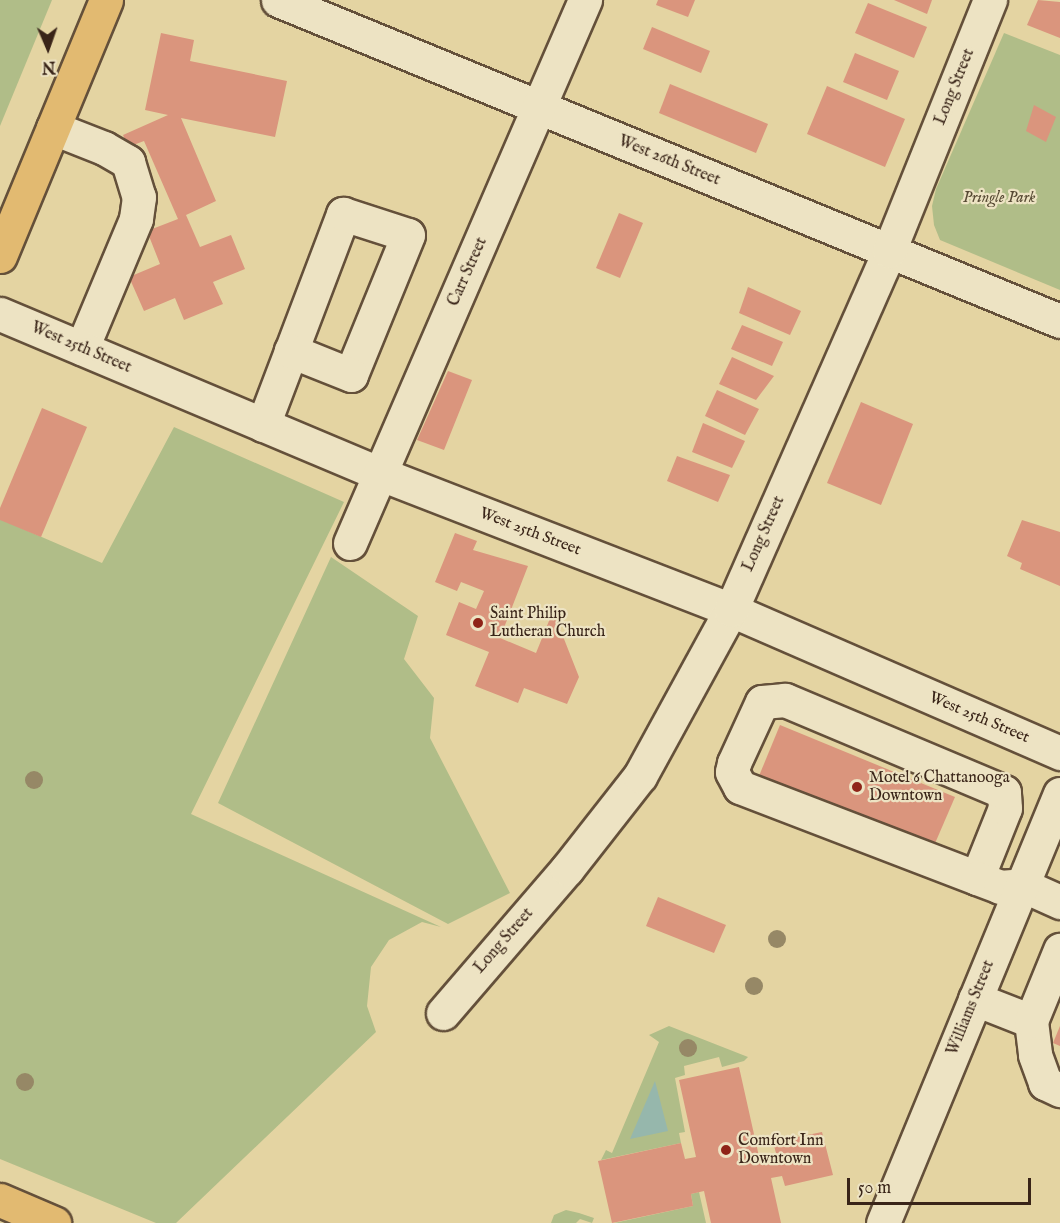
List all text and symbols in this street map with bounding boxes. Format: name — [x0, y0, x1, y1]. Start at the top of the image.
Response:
north arrow — [18, 18, 78, 78]
street label: Long Street — [931, 46, 979, 128]
text: N — [41, 56, 56, 76]
street label: West 26th Street — [615, 132, 723, 190]
park label: Pringle Park — [963, 188, 1035, 208]
street label: Carr Street — [444, 235, 492, 309]
street label: West 25th Street — [28, 318, 134, 378]
street label: Long Street — [739, 493, 789, 575]
street label: West 25th Street — [477, 504, 583, 560]
place label: Saint Philip Lutheran Church — [490, 604, 605, 642]
marker: Saint Philip Lutheran Church — [471, 616, 485, 630]
street label: West 25th Street — [926, 688, 1032, 748]
place label: Motel 6 Chattanooga Downtown — [869, 768, 1010, 806]
marker: Motel 6 Chattanooga Downtown — [850, 780, 864, 794]
street label: Long Street — [470, 904, 538, 978]
street label: Williams Street — [943, 958, 999, 1058]
place label: Comfort Inn Downtown — [738, 1131, 824, 1169]
marker: Comfort Inn Downtown — [719, 1143, 733, 1157]
scale bar — [850, 1166, 1034, 1204]
text: 50 m — [858, 1177, 891, 1200]

